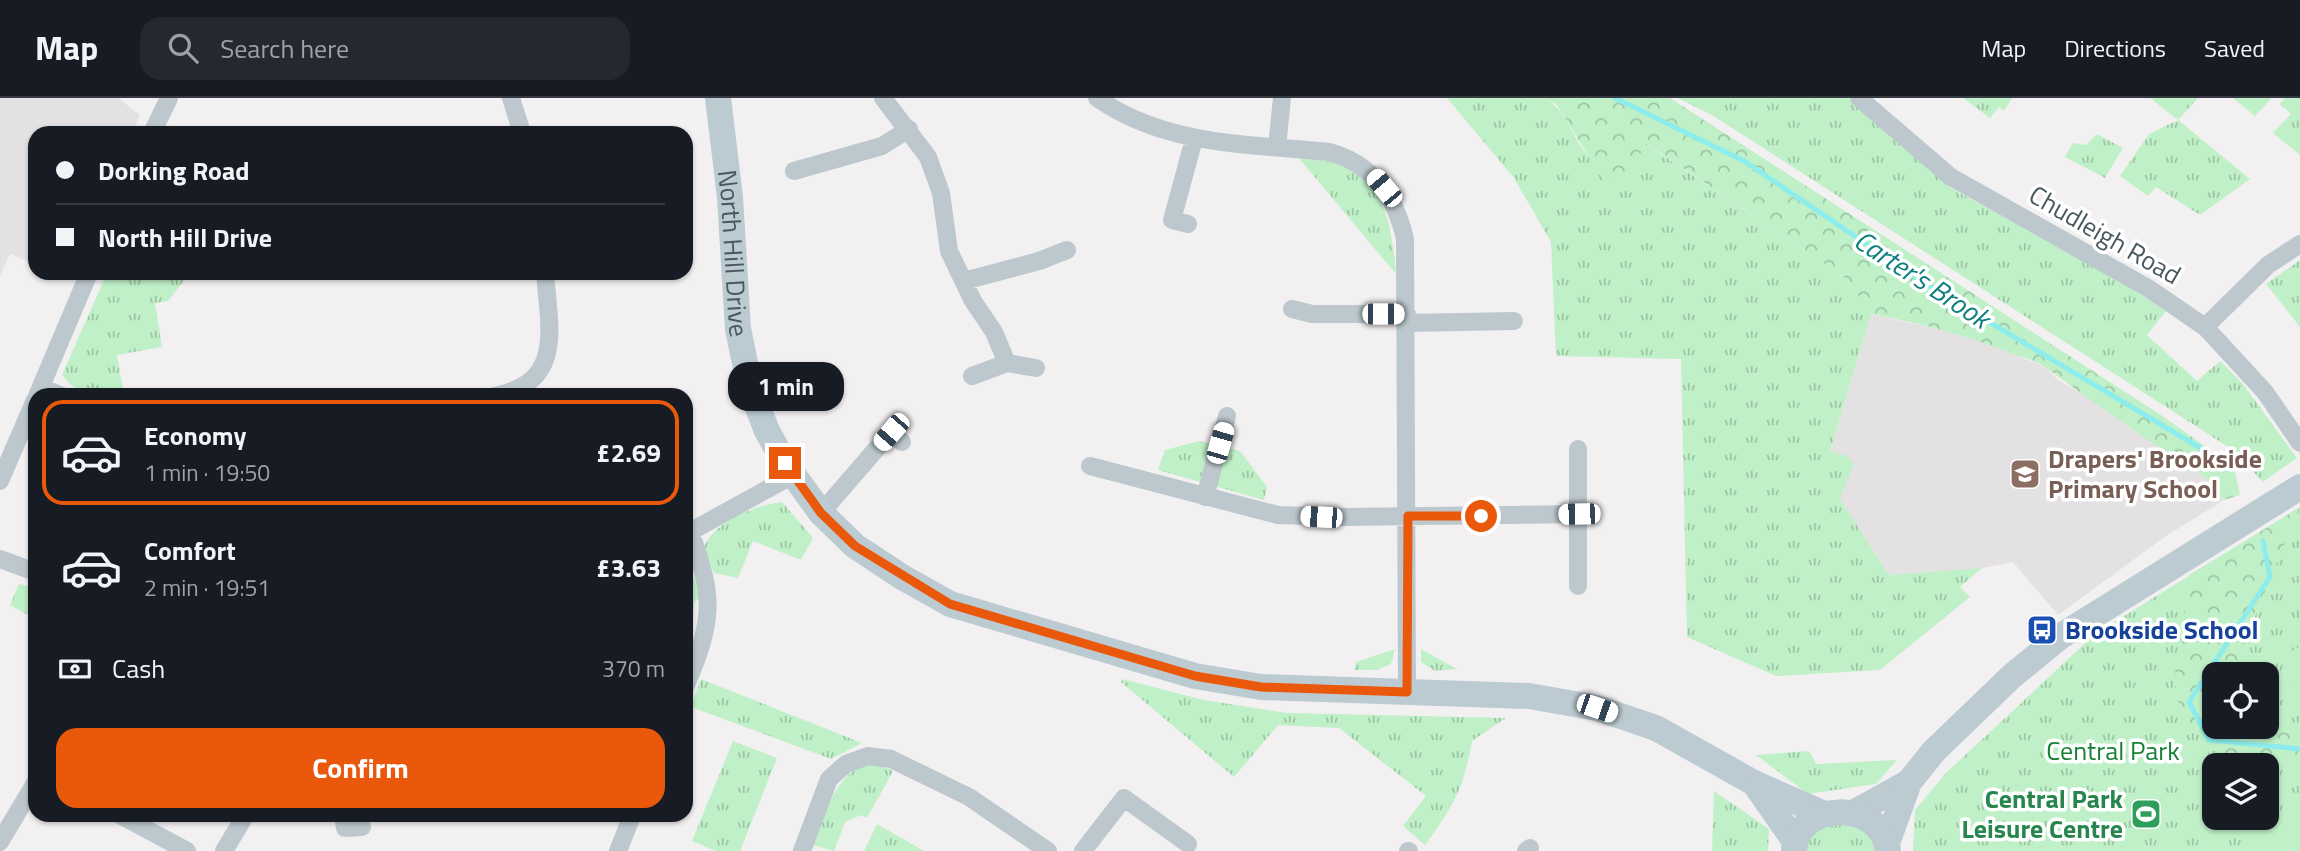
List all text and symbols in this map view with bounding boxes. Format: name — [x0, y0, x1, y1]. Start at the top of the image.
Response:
search box — [140, 17, 630, 80]
text: Map — [35, 23, 98, 73]
icon: search — [164, 29, 202, 67]
text: Search here — [220, 29, 349, 68]
text: Map — [1981, 30, 2026, 66]
text: Directions — [2064, 30, 2166, 66]
text: Saved — [2204, 30, 2265, 66]
text: Dorking Road — [98, 151, 249, 190]
car — [1363, 165, 1406, 211]
street label: North Hill Drive — [708, 168, 759, 340]
street label: Chudleigh Road — [2022, 175, 2189, 294]
text: North Hill Drive — [98, 218, 272, 257]
water label: Carter's Brook — [1846, 218, 2002, 341]
car — [1363, 304, 1405, 325]
callout: 1 min — [727, 362, 843, 410]
text: 1 min — [758, 369, 814, 404]
car — [870, 409, 913, 455]
text: Economy — [144, 416, 246, 455]
car — [1205, 420, 1236, 466]
icon: car — [60, 421, 123, 484]
text: £2.69 — [596, 433, 661, 472]
place label: Drapers' Brookside Primary School — [2048, 439, 2262, 508]
route end — [769, 447, 801, 479]
text: 1 min · 19:50 — [144, 455, 270, 490]
school or university icon: Drapers' Brookside Primary School — [2008, 457, 2042, 491]
route start — [1465, 500, 1497, 532]
car — [1558, 503, 1601, 525]
car — [1300, 505, 1343, 529]
text: Comfort — [144, 531, 236, 570]
icon: car — [60, 536, 123, 599]
text: £3.63 — [596, 548, 661, 587]
text: 2 min · 19:51 — [144, 570, 270, 605]
place label: Brookside School — [2065, 610, 2259, 649]
bus stop icon: Brookside School — [2025, 613, 2059, 647]
text: Cash — [112, 649, 165, 688]
icon: cash — [56, 650, 94, 688]
text: 370 m — [602, 651, 665, 686]
map controls — [2202, 662, 2279, 830]
button: locate — [2202, 662, 2279, 739]
car — [1574, 691, 1621, 725]
button: Confirm — [56, 728, 665, 808]
park label: Central Park — [2046, 731, 2180, 770]
button: layers — [2202, 753, 2279, 830]
place label: Central Park Leisure Centre — [1962, 779, 2124, 848]
sports icon: Central Park Leisure Centre — [2129, 797, 2163, 831]

